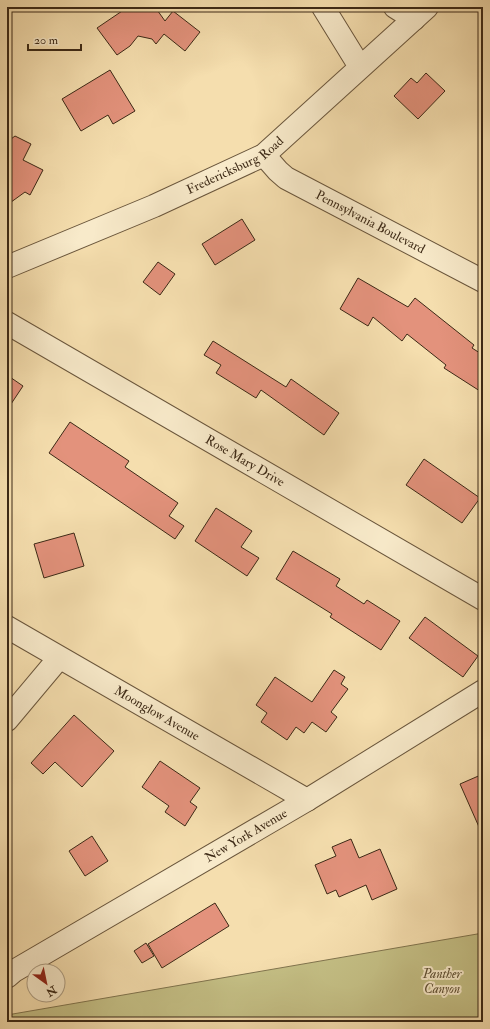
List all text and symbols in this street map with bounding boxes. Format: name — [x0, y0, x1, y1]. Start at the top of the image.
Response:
scale bar — [28, 26, 81, 52]
text: 20 m — [34, 33, 59, 48]
street label: Fredericksburg Road — [184, 133, 287, 198]
street label: Pennsylvania Boulevard — [313, 187, 428, 257]
street label: Rose Mary Drive — [202, 432, 288, 490]
street label: Moonglow Avenue — [111, 683, 203, 745]
street label: New York Avenue — [202, 805, 291, 866]
north arrow — [26, 963, 66, 1003]
park label: Panther Canyon — [422, 966, 462, 997]
text: N — [43, 982, 60, 1000]

